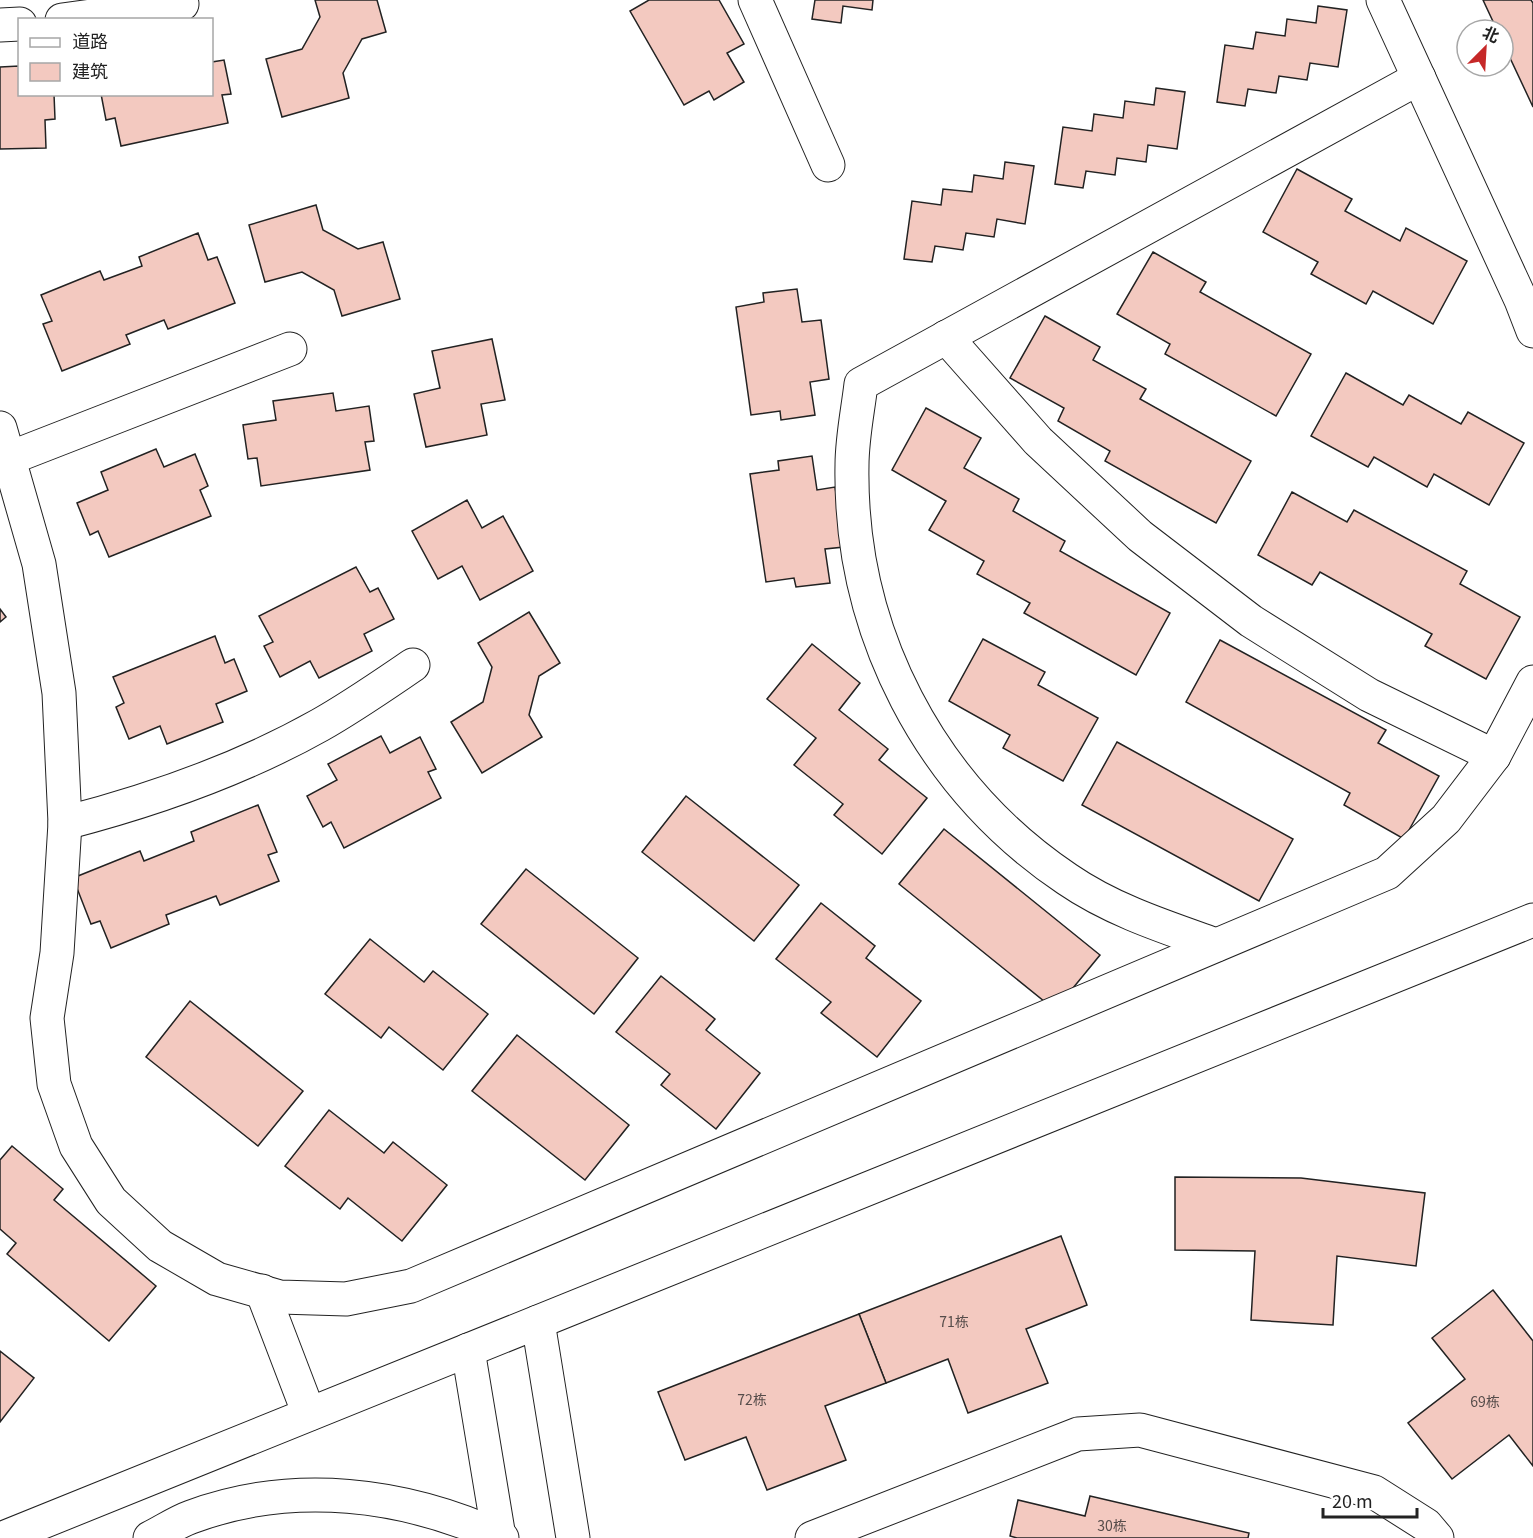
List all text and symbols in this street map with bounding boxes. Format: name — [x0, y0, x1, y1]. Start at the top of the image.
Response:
legend — [18, 18, 213, 96]
north arrow — [1455, 18, 1515, 78]
text: 北 — [1479, 19, 1504, 48]
text: 道路 — [72, 27, 108, 53]
text: 建筑 — [72, 57, 108, 83]
house number: 71栋 — [939, 1311, 969, 1331]
house number: 72栋 — [737, 1389, 767, 1409]
house number: 69栋 — [1470, 1391, 1500, 1411]
scale bar — [1323, 1481, 1418, 1519]
text: 20 m — [1332, 1487, 1373, 1513]
house number: 30栋 — [1097, 1515, 1127, 1535]

